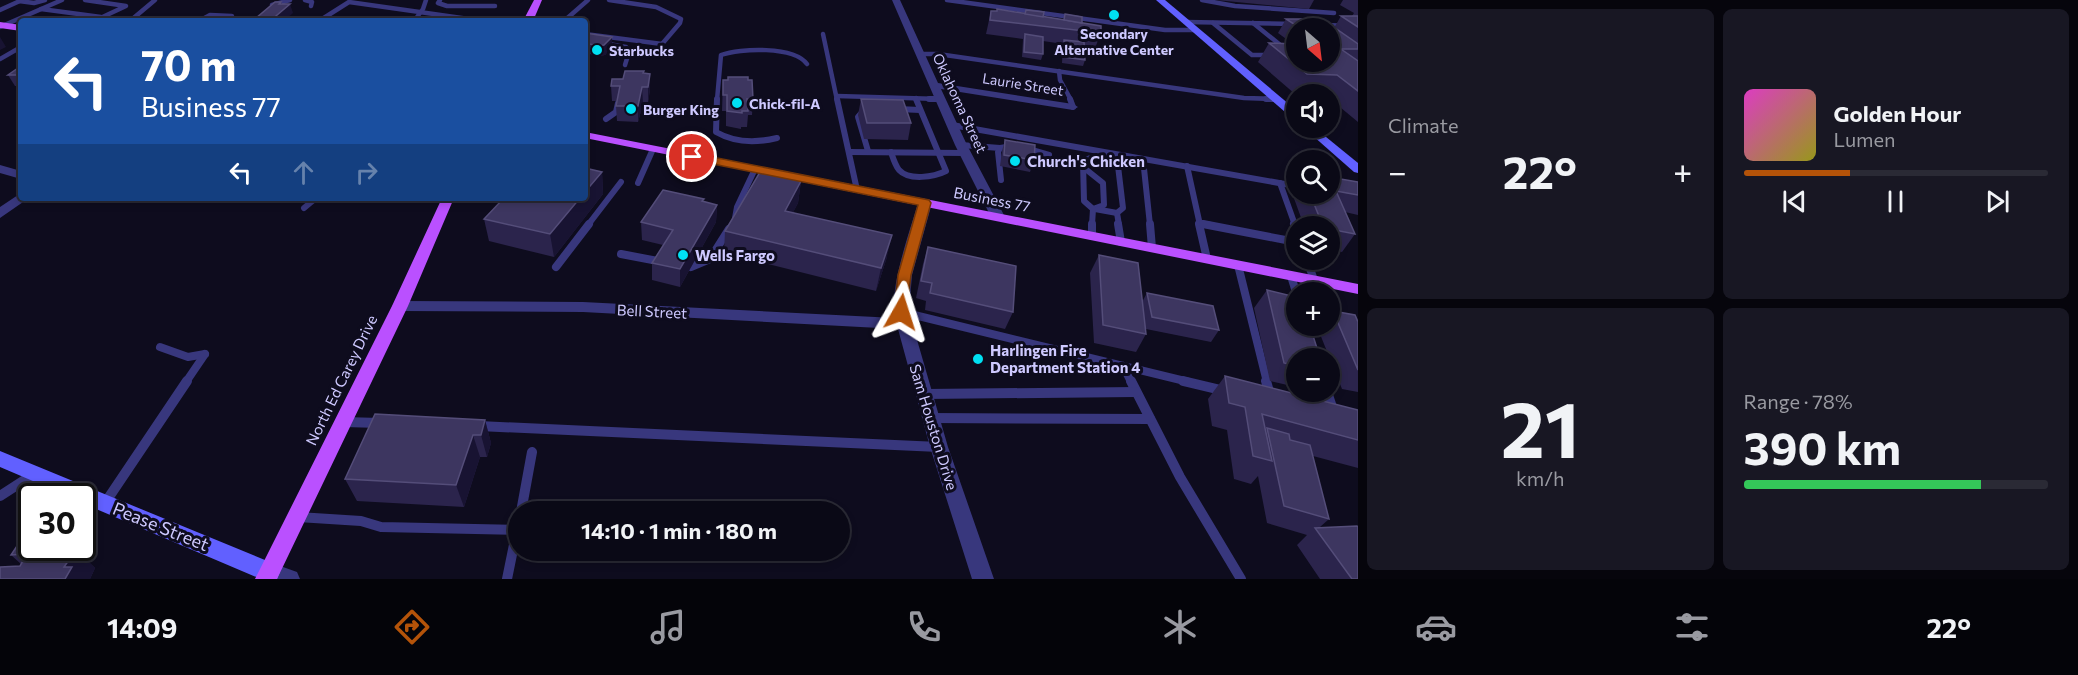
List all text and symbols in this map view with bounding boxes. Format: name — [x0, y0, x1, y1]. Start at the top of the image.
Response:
marker: Secondary Alternative Center — [1107, 8, 1121, 22]
north arrow — [1286, 18, 1340, 72]
map controls — [1286, 18, 1340, 402]
place label: Secondary Alternative Center — [1054, 25, 1174, 58]
text: 70 m — [141, 38, 236, 90]
icon: left — [42, 42, 120, 120]
place label: Starbucks — [609, 42, 674, 59]
marker: Starbucks — [590, 43, 604, 57]
street label: Oklahoma Street — [929, 50, 991, 156]
street label: Laurie Street — [981, 69, 1065, 99]
button: sound — [1286, 84, 1340, 138]
text: Business 77 — [141, 90, 281, 123]
place label: Chick-fil-A — [749, 95, 820, 112]
marker: Chick-fil-A — [730, 96, 744, 110]
text: Golden Hour — [1834, 100, 1961, 127]
place label: Burger King — [643, 101, 719, 118]
marker: Burger King — [624, 102, 638, 116]
text: Climate — [1388, 113, 1458, 137]
text: Lumen — [1834, 127, 1896, 151]
pin — [666, 131, 717, 182]
icon: arrive — [675, 140, 708, 173]
text: 22° — [1503, 143, 1577, 198]
button: search — [1286, 150, 1340, 204]
text: − — [1388, 150, 1407, 191]
text: + — [1673, 150, 1692, 191]
place label: Church's Chicken — [1027, 152, 1145, 170]
marker: Church's Chicken — [1008, 154, 1022, 168]
icon: left — [224, 156, 257, 189]
icon: ahead — [287, 156, 320, 189]
icon: right — [350, 156, 383, 189]
street label: Business 77 — [952, 183, 1032, 215]
icon: previous — [1778, 185, 1811, 218]
icon: pause — [1879, 185, 1912, 218]
icon: next — [1981, 185, 2014, 218]
button: layers — [1286, 216, 1340, 270]
place label: Wells Fargo — [695, 246, 775, 264]
marker: Wells Fargo — [676, 248, 690, 262]
position arrow — [869, 280, 933, 344]
button: + — [1286, 282, 1340, 336]
street label: Bell Street — [616, 300, 688, 322]
street label: North Ed Carey Drive — [302, 312, 380, 448]
place label: Harlingen Fire Department Station 4 — [990, 341, 1140, 376]
button: − — [1286, 348, 1340, 402]
marker: Harlingen Fire Department Station 4 — [971, 352, 985, 366]
street label: Sam Houston Drive — [906, 362, 962, 492]
text: 21 — [1500, 379, 1580, 474]
text: Range · 78% — [1744, 389, 1853, 413]
text: 390 km — [1744, 419, 1901, 474]
text: km/h — [1516, 466, 1565, 490]
speed limit sign: 30 — [18, 483, 96, 561]
street label: Pease Street — [110, 497, 212, 555]
text: 14:10 · 1 min · 180 m — [581, 517, 777, 544]
icon: directions — [391, 606, 433, 648]
icon: music — [647, 606, 689, 648]
icon: phone — [903, 606, 945, 648]
icon: climate — [1159, 606, 1201, 648]
icon: car — [1415, 606, 1457, 648]
icon: filters — [1671, 606, 1713, 648]
text: 14:09 — [107, 611, 177, 644]
text: 22° — [1926, 611, 1971, 644]

